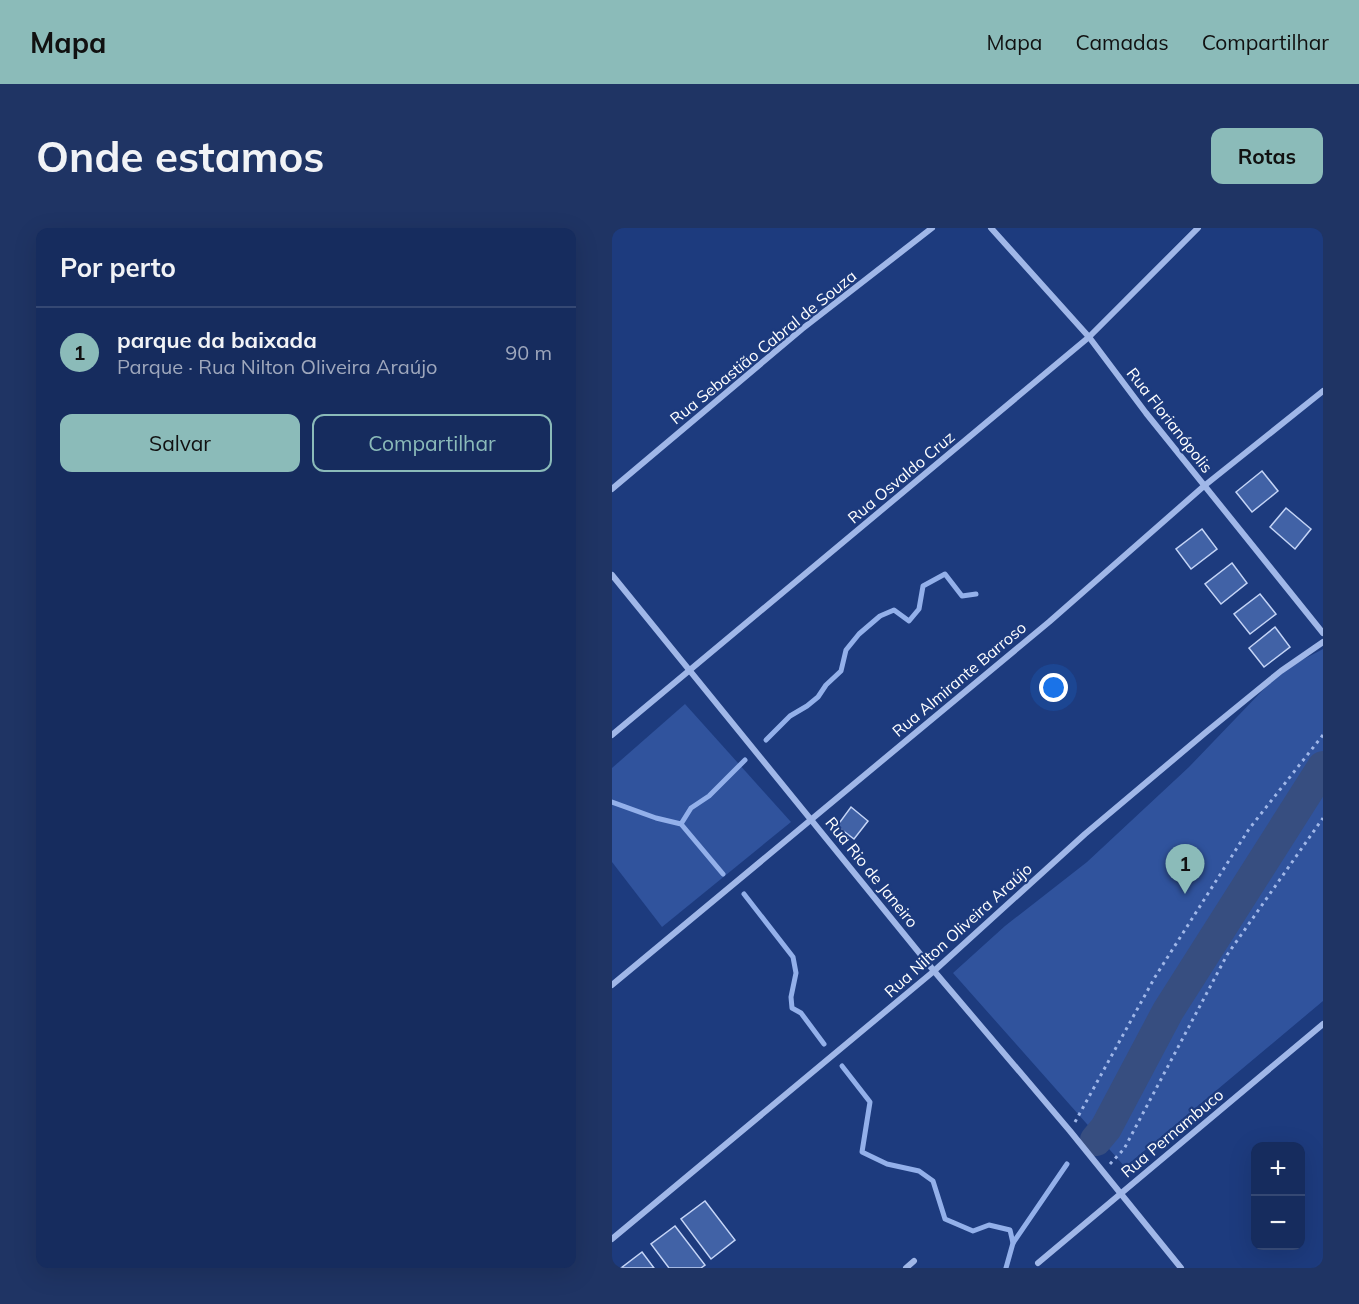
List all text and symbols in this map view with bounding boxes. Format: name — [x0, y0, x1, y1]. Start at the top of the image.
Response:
text: Mapa — [30, 25, 106, 60]
text: Mapa — [987, 29, 1042, 55]
text: Camadas — [1075, 29, 1169, 55]
text: Compartilhar — [1202, 29, 1329, 55]
button: Rotas — [1211, 128, 1323, 184]
text: Onde estamos — [36, 130, 324, 183]
text: Por perto — [60, 251, 176, 284]
street label: Rua Sebastião Cabral de Souza — [666, 266, 860, 428]
text: parque da baixada — [117, 326, 317, 354]
text: 1 — [74, 340, 86, 365]
text: 90 m — [505, 340, 552, 365]
text: Parque · Rua Nilton Oliveira Araújo — [117, 354, 438, 379]
street label: Rua Florianópolis — [1123, 363, 1217, 477]
button: Salvar — [60, 414, 300, 472]
button: Compartilhar — [312, 414, 552, 472]
street label: Rua Osvaldo Cruz — [844, 427, 958, 527]
street label: Rua Almirante Barroso — [888, 617, 1030, 741]
your location — [1039, 673, 1068, 702]
street label: Rua Rio de Janeiro — [821, 813, 923, 931]
pin: 1 — [1166, 844, 1204, 894]
street label: Rua Nilton Oliveira Araújo — [880, 859, 1036, 1001]
street label: Rua Pernambuco — [1117, 1084, 1227, 1182]
map controls — [1251, 1142, 1305, 1250]
button: + — [1251, 1142, 1305, 1196]
button: − — [1251, 1196, 1305, 1250]

